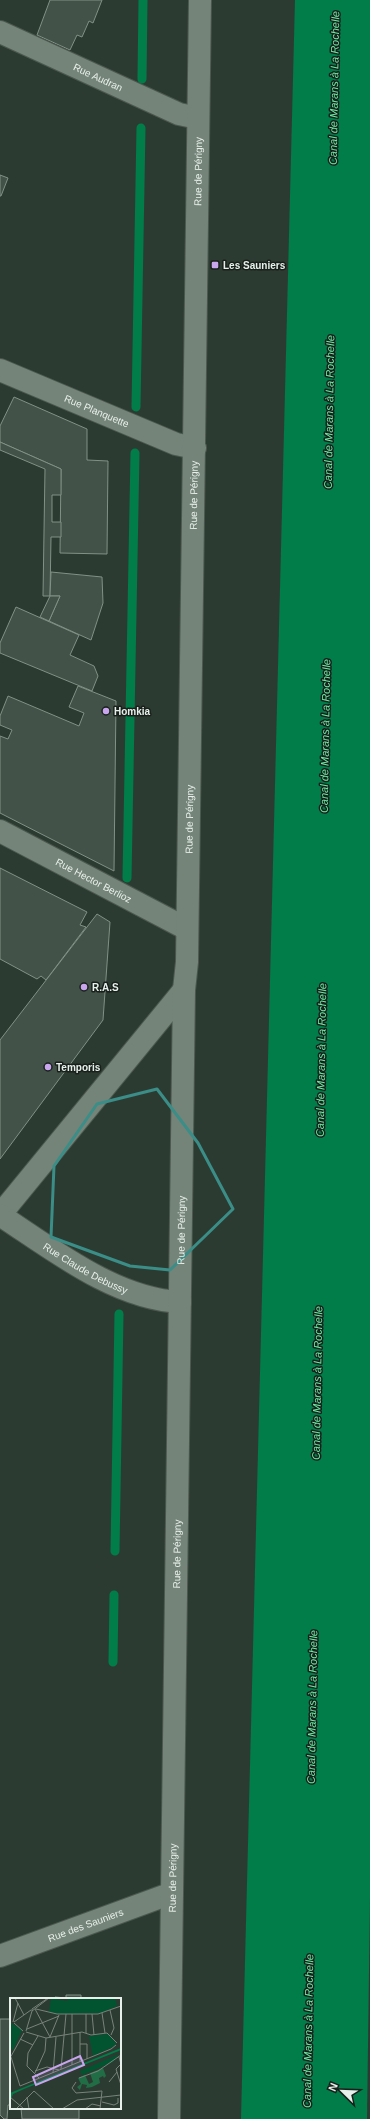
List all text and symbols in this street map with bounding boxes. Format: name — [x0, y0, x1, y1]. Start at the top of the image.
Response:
water label: Canal de Marans à La Rochelle — [327, 11, 341, 165]
street label: Rue Audran — [72, 61, 125, 93]
street label: Rue de Périgny — [192, 137, 204, 206]
marker: Les Sauniers — [210, 260, 220, 270]
place label: Les Sauniers — [223, 260, 286, 271]
water label: Canal de Marans à La Rochelle — [322, 335, 336, 489]
street label: Rue Planquette — [63, 392, 131, 429]
street label: Rue de Périgny — [187, 461, 199, 530]
water label: Canal de Marans à La Rochelle — [318, 659, 332, 813]
marker: Homkia — [101, 706, 111, 716]
place label: Homkia — [114, 706, 151, 717]
street label: Rue de Périgny — [183, 785, 195, 854]
street label: Rue Hector Berlioz — [54, 856, 134, 905]
marker: R.A.S — [79, 982, 89, 992]
place label: R.A.S — [92, 982, 119, 993]
water label: Canal de Marans à La Rochelle — [314, 983, 328, 1137]
marker: Temporis — [43, 1062, 53, 1072]
place label: Temporis — [56, 1062, 101, 1073]
street label: Rue de Périgny — [175, 1196, 187, 1265]
street label: Rue Claude Debussy — [42, 1240, 129, 1295]
water label: Canal de Marans à La Rochelle — [310, 1306, 324, 1460]
street label: Rue de Périgny — [171, 1519, 182, 1589]
water label: Canal de Marans à La Rochelle — [305, 1630, 319, 1784]
street label: Rue de Périgny — [166, 1843, 178, 1913]
street label: Rue des Sauniers — [46, 1906, 125, 1944]
water label: Canal de Marans à La Rochelle — [301, 1954, 315, 2108]
inset map — [10, 1998, 121, 2109]
north arrow — [322, 2071, 362, 2111]
text: N — [326, 2081, 340, 2093]

